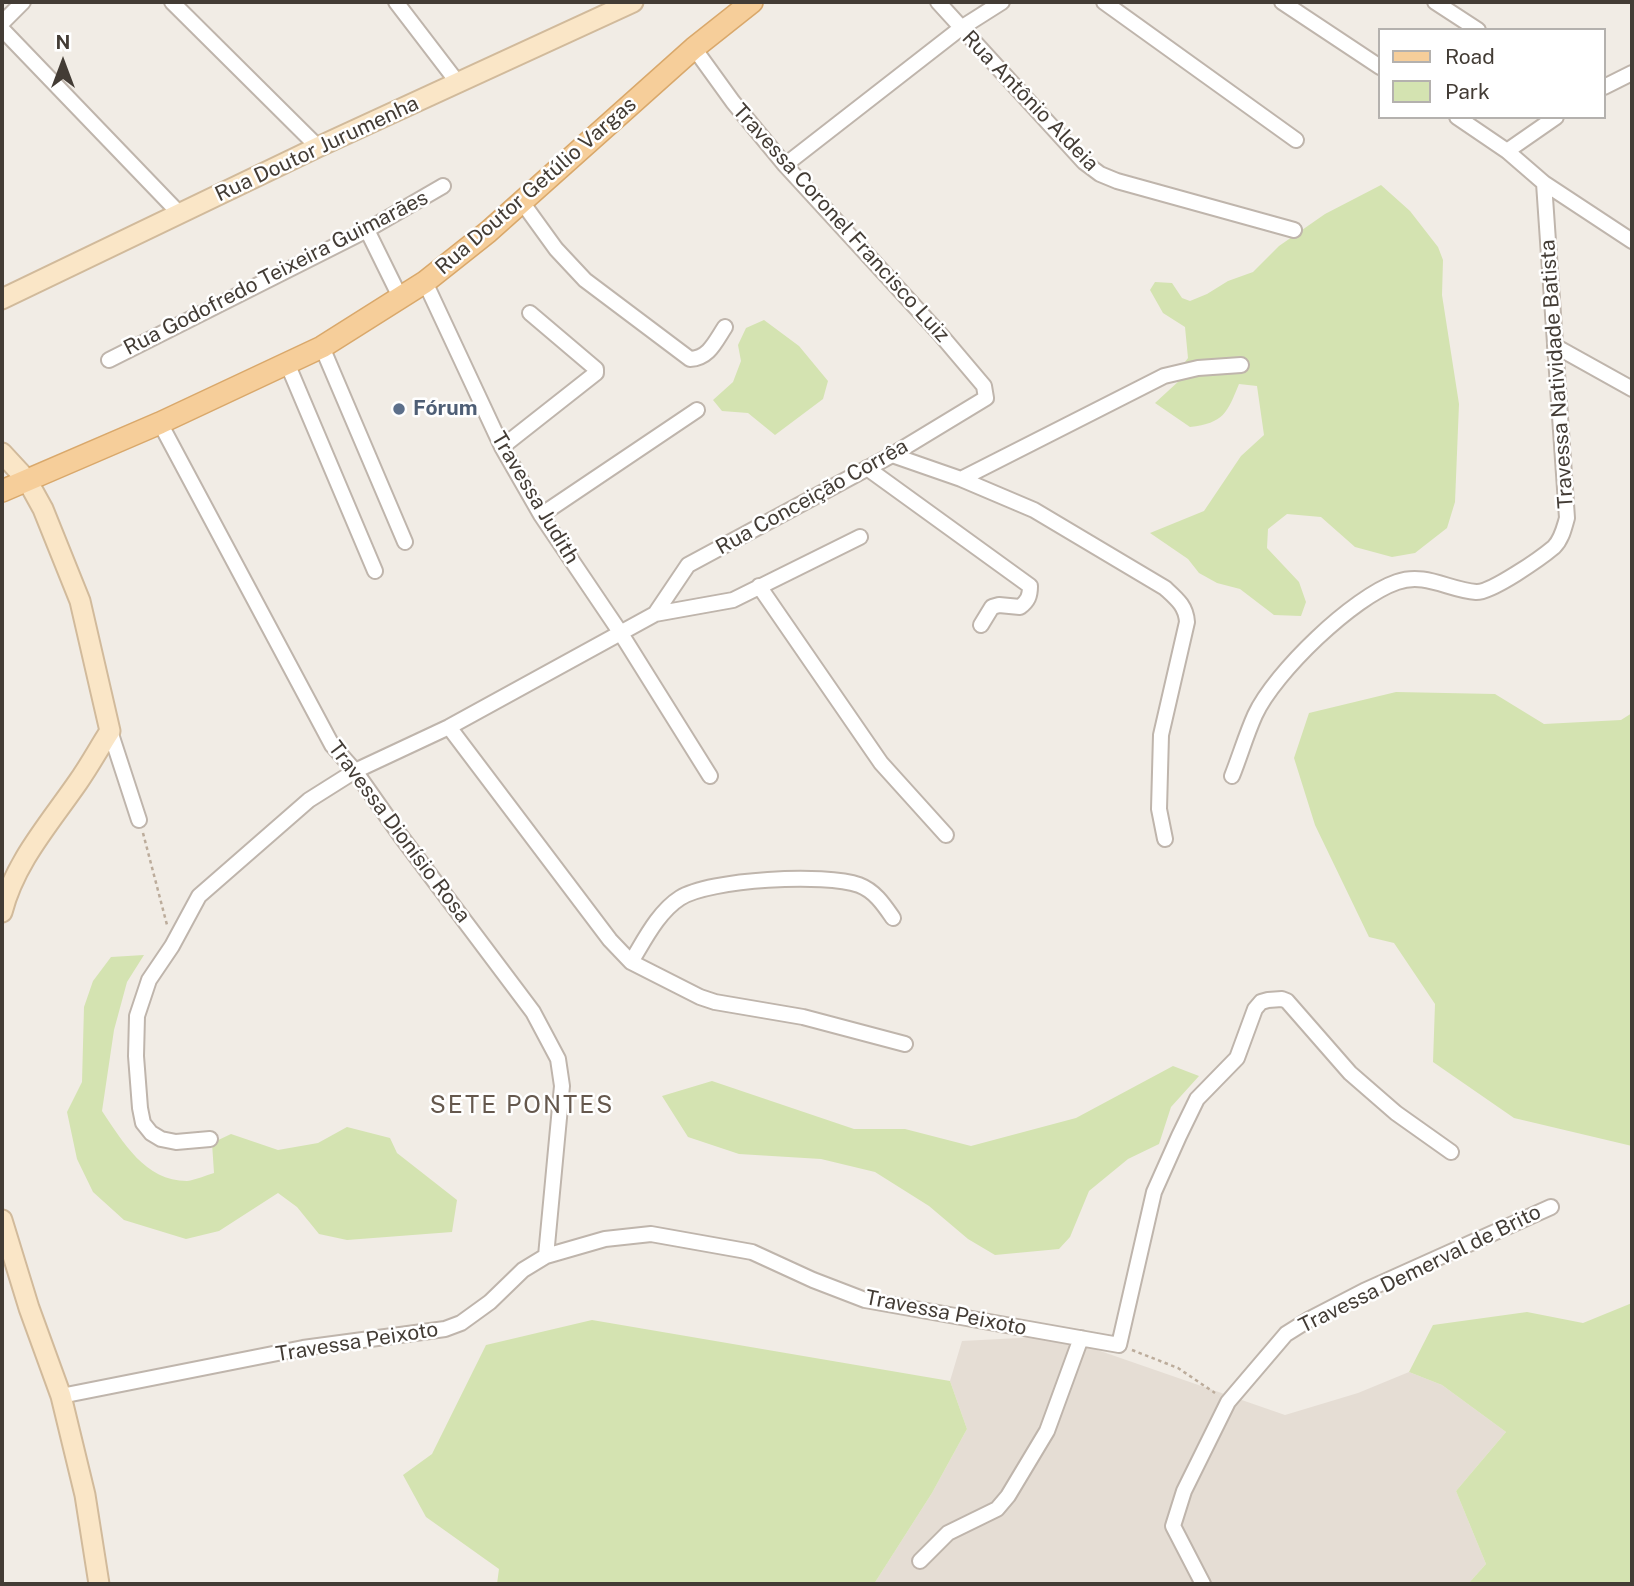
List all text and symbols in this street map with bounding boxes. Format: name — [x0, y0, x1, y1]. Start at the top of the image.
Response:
street label: Rua Antônio Aldeia — [956, 26, 1104, 176]
north arrow — [28, 28, 98, 98]
legend — [1378, 28, 1606, 119]
text: N — [56, 31, 70, 53]
text: Road — [1445, 44, 1495, 69]
text: Park — [1445, 79, 1490, 104]
street label: Rua Doutor Jurumenha — [211, 91, 423, 207]
street label: Rua Doutor Getúlio Vargas — [430, 92, 642, 280]
street label: Travessa Coronel Francisco Luiz — [727, 99, 955, 347]
street label: Rua Godofredo Teixeira Guimarães — [120, 185, 432, 361]
street label: Travessa Natividade Batista — [1535, 239, 1579, 509]
place label: Fórum — [413, 396, 478, 422]
marker: Fórum — [391, 401, 407, 417]
street label: Travessa Judith — [486, 427, 584, 569]
street label: Rua Conceição Corrêa — [712, 434, 912, 560]
street label: Travessa Dionísio Rosa — [323, 736, 475, 928]
district label: SETE PONTES — [431, 1092, 613, 1120]
street label: Travessa Demerval de Brito — [1295, 1199, 1545, 1339]
street label: Travessa Peixoto — [863, 1285, 1029, 1341]
street label: Travessa Peixoto — [274, 1317, 440, 1367]

